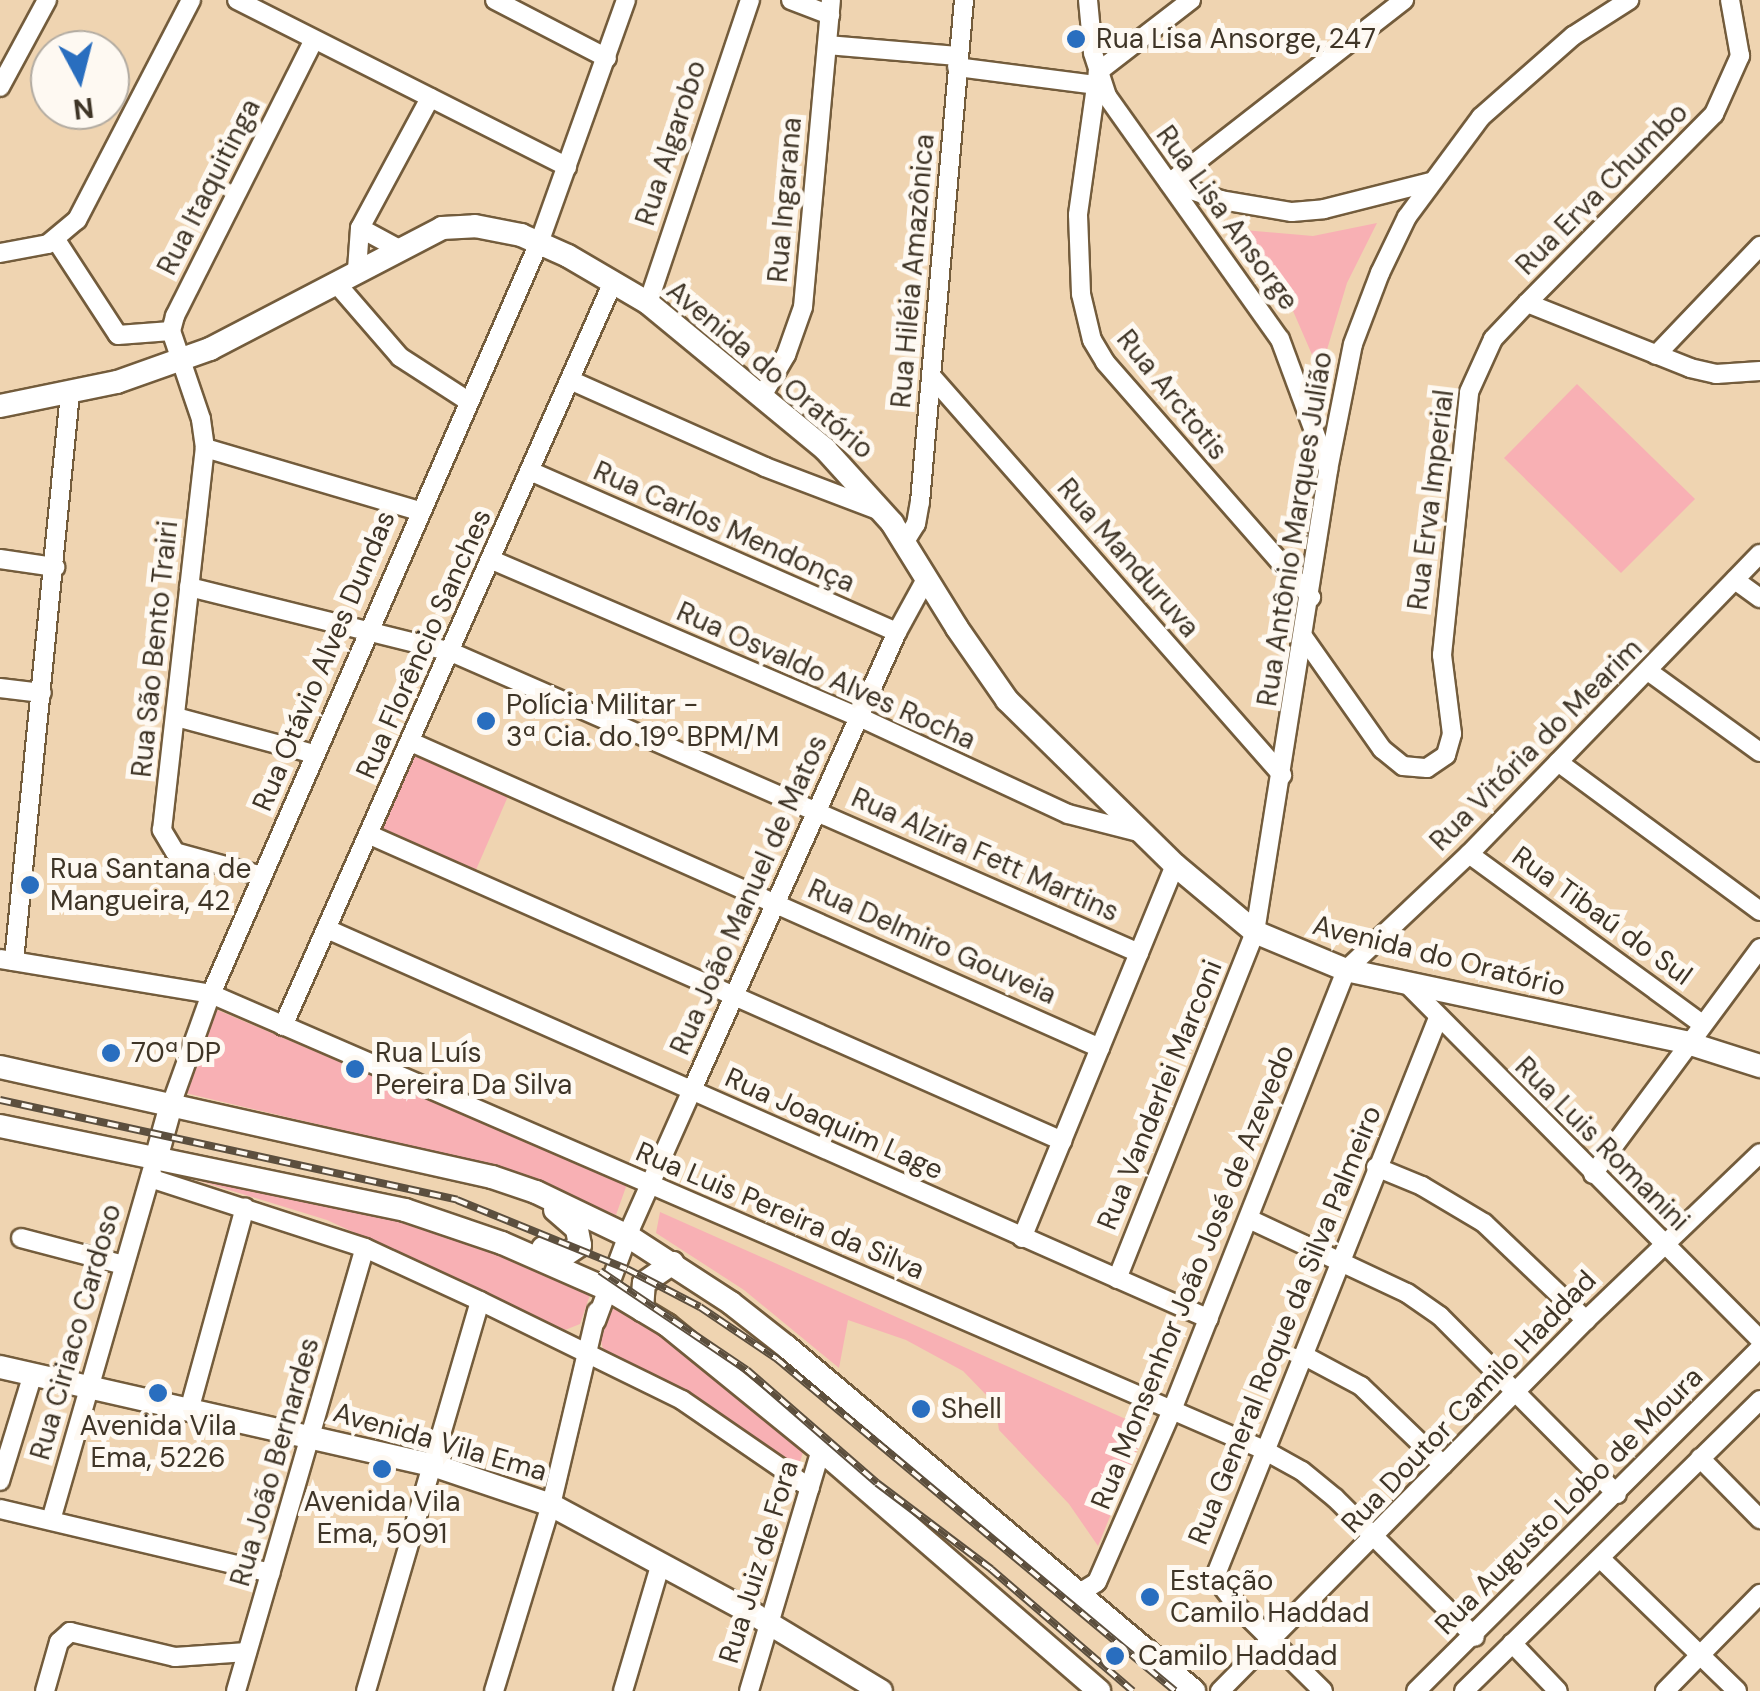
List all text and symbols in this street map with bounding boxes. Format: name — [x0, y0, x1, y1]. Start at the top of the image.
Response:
place label: Rua Lisa Ansorge, 247 — [1096, 22, 1376, 56]
marker: Rua Lisa Ansorge, 247 — [1065, 28, 1087, 50]
north arrow — [30, 30, 130, 130]
street label: Rua Algarobo — [629, 56, 713, 230]
text: N — [71, 89, 96, 128]
street label: Rua Itaquitinga — [150, 93, 268, 281]
street label: Rua Erva Chumbo — [1509, 96, 1695, 282]
street label: Rua Ingarana — [761, 116, 809, 284]
street label: Rua Lisa Ansorge — [1149, 119, 1305, 317]
street label: Rua Hiléia Amazônica — [884, 133, 942, 409]
street label: Avenida do Oratório — [660, 274, 880, 466]
street label: Rua Arctotis — [1109, 323, 1235, 467]
street label: Rua Antônio Marques Julião — [1250, 349, 1340, 709]
street label: Rua Erva Imperial — [1401, 388, 1461, 612]
street label: Rua Carlos Mendonça — [588, 454, 860, 600]
street label: Rua Manduruva — [1050, 472, 1206, 644]
street label: Rua Florêncio Sanches — [349, 504, 499, 784]
street label: Rua Otávio Alves Dundas — [245, 506, 403, 816]
street label: Rua São Bento Trairi — [125, 519, 185, 779]
street label: Rua Osvaldo Alves Rocha — [671, 595, 981, 757]
street label: Rua Vitória do Mearim — [1423, 632, 1649, 858]
place label: Polícia Militar - 3ª Cia. do 19º BPM/M — [506, 688, 779, 754]
marker: Polícia Militar - 3ª Cia. do 19º BPM/M — [475, 710, 497, 732]
street label: Rua João Manuel de Matos — [663, 730, 835, 1060]
street label: Rua Alzira Fett Martins — [846, 781, 1124, 929]
street label: Rua Tibaú do Sul — [1505, 839, 1699, 993]
place label: Rua Santana de Mangueira, 42 — [50, 852, 251, 918]
street label: Rua Delmiro Gouveia — [803, 872, 1061, 1012]
marker: Rua Santana de Mangueira, 42 — [19, 874, 41, 896]
street label: Avenida do Oratório — [1309, 908, 1569, 1004]
street label: Rua Vanderlei Marconi — [1090, 955, 1230, 1235]
place label: 70ª DP — [131, 1036, 221, 1070]
place label: Rua Luís Pereira Da Silva — [375, 1036, 572, 1102]
street label: Rua Monsenhor João José de Azevedo — [1084, 1040, 1302, 1514]
marker: 70ª DP — [100, 1042, 122, 1064]
street label: Rua Luis Romanini — [1508, 1050, 1696, 1238]
marker: Rua Luís Pereira Da Silva — [344, 1058, 366, 1080]
street label: Rua Joaquim Lage — [720, 1061, 948, 1187]
street label: Rua General Roque da Silva Palmeiro — [1181, 1101, 1389, 1549]
street label: Rua Luis Pereira da Silva — [631, 1135, 929, 1287]
street label: Rua Ciriaco Cardoso — [23, 1200, 129, 1464]
street label: Rua Doutor Camilo Haddad — [1335, 1264, 1603, 1540]
street label: Rua João Bernardes — [223, 1334, 327, 1590]
street label: Rua Augusto Lobo de Moura — [1428, 1360, 1710, 1642]
marker: Avenida Vila Ema, 5226 — [147, 1382, 169, 1404]
place label: Shell — [941, 1392, 1002, 1426]
street label: Avenida Vila Ema — [329, 1395, 551, 1489]
marker: Shell — [910, 1398, 932, 1420]
place label: Avenida Vila Ema, 5226 — [79, 1409, 237, 1475]
street label: Rua Juiz de Fora — [712, 1457, 806, 1667]
marker: Avenida Vila Ema, 5091 — [371, 1458, 393, 1480]
place label: Avenida Vila Ema, 5091 — [303, 1485, 461, 1551]
place label: Estação Camilo Haddad — [1170, 1564, 1369, 1630]
marker: Estação Camilo Haddad — [1139, 1586, 1161, 1608]
place label: Camilo Haddad — [1138, 1639, 1337, 1673]
marker: Camilo Haddad — [1102, 1643, 1128, 1669]

